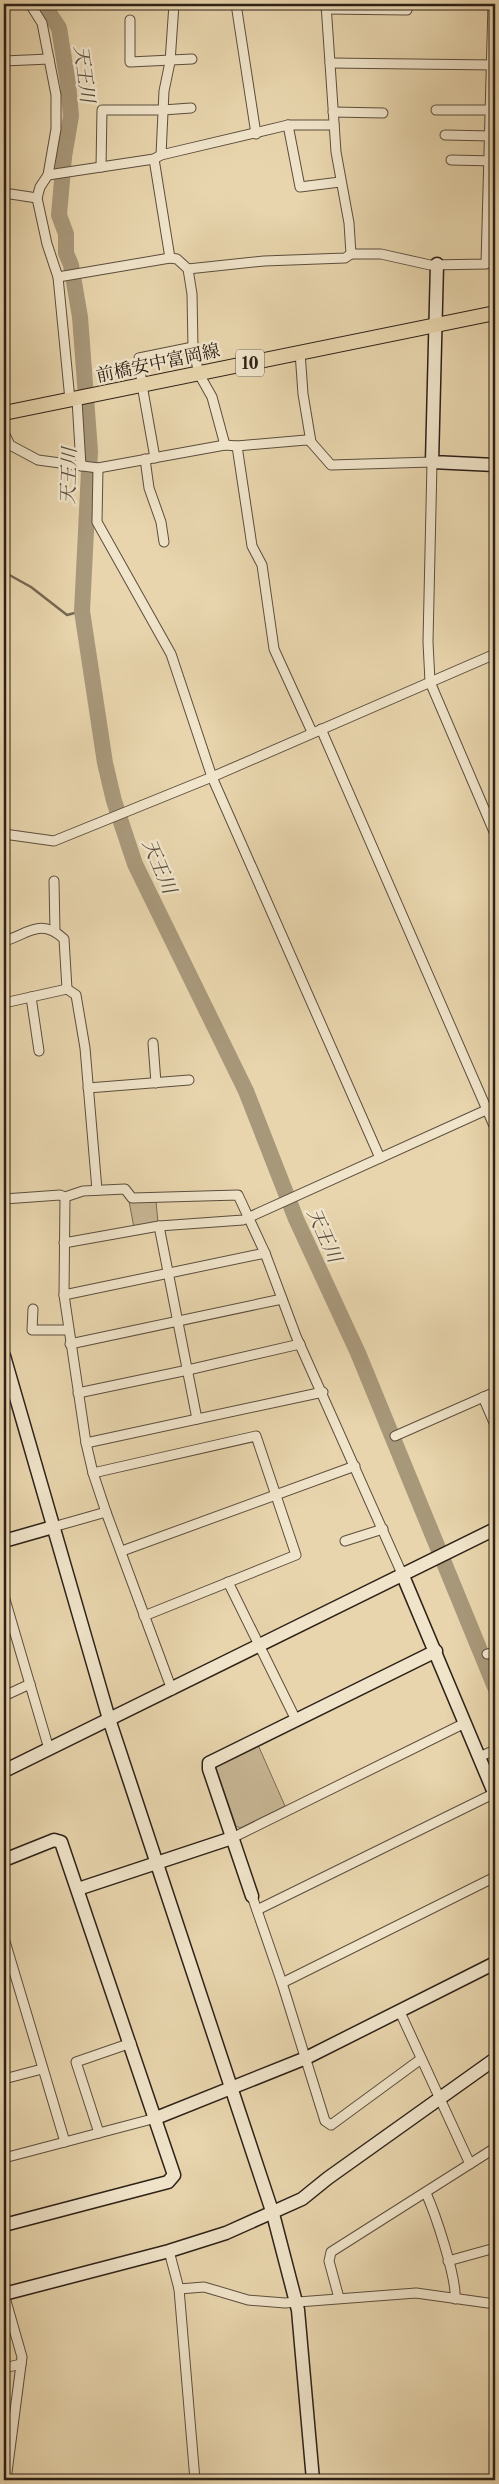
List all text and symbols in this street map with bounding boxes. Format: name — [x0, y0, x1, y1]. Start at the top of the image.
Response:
water label: 天王川 — [70, 44, 100, 106]
street label: 前橋安中富岡線 — [94, 339, 222, 387]
road number: 10 — [236, 349, 264, 376]
water label: 天王川 — [56, 445, 81, 505]
water label: 天王川 — [138, 835, 182, 899]
water label: 天王川 — [302, 1204, 347, 1268]

